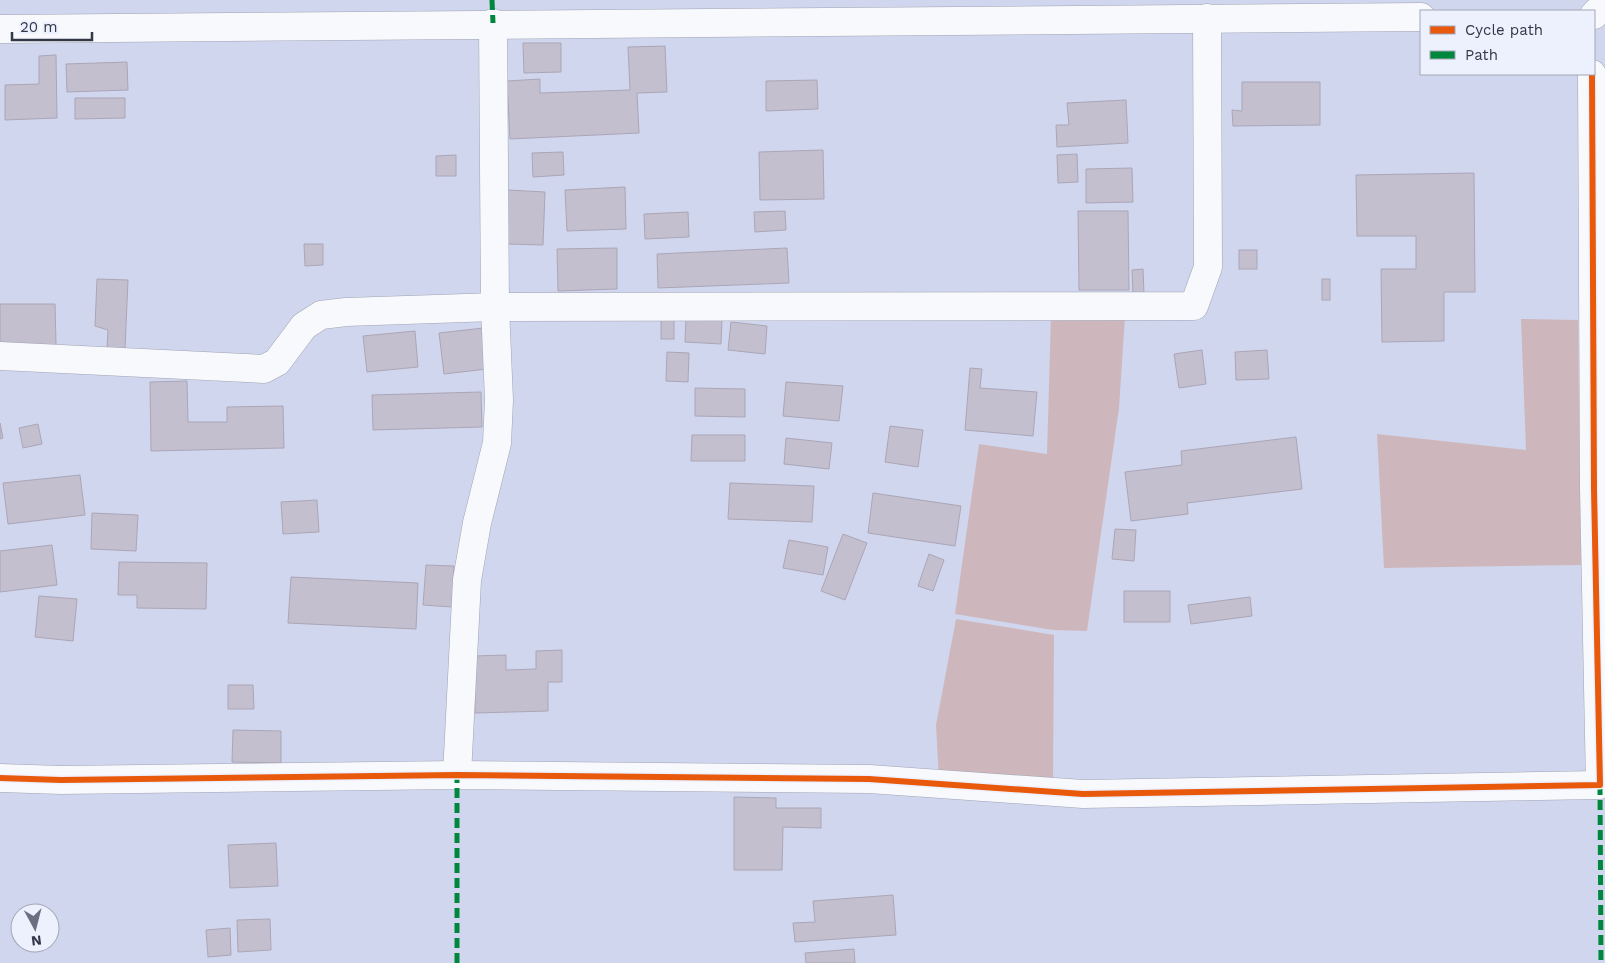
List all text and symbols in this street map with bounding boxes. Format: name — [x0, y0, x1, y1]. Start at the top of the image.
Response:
scale bar — [12, 10, 92, 42]
legend — [1420, 10, 1595, 75]
text: 20 m — [20, 18, 58, 36]
text: Cycle path — [1465, 21, 1543, 39]
text: Path — [1465, 46, 1498, 64]
north arrow — [10, 903, 60, 953]
text: N — [30, 932, 43, 949]

